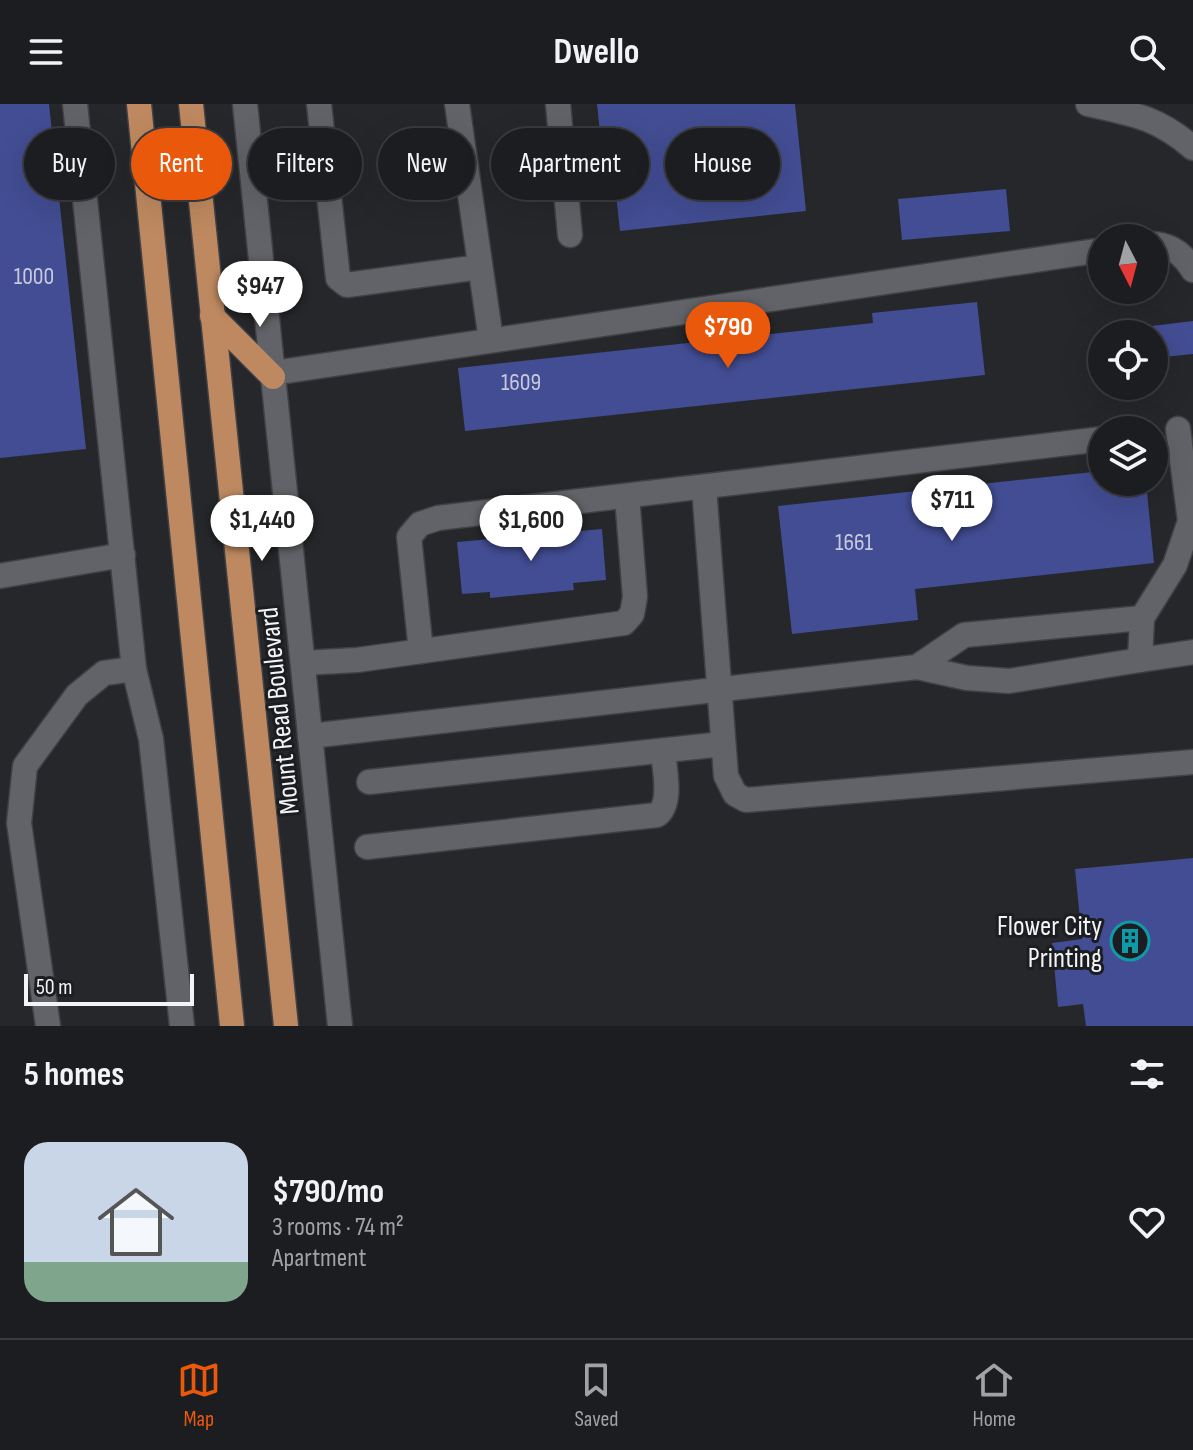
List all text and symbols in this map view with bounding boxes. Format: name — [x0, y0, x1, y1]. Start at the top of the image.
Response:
icon: menu — [24, 30, 68, 74]
icon: search — [1125, 30, 1169, 74]
text: Dwello — [554, 31, 639, 74]
chip: Buy — [24, 128, 115, 200]
chip: Rent — [131, 128, 232, 200]
chip: Filters — [248, 128, 362, 200]
chip: New — [378, 128, 475, 200]
chip: Apartment — [491, 128, 649, 200]
chip: House — [665, 128, 780, 200]
north arrow — [1088, 224, 1168, 304]
map controls — [1088, 224, 1168, 496]
pin: $947 — [213, 261, 307, 329]
house number: 1000 — [14, 262, 54, 291]
text: $947 — [236, 271, 284, 302]
pin: $790 — [681, 302, 775, 370]
text: $790 — [703, 312, 753, 343]
button: locate — [1088, 320, 1168, 400]
house number: 1609 — [501, 368, 541, 397]
button: layers — [1088, 416, 1168, 496]
pin: $711 — [905, 475, 999, 543]
text: $711 — [929, 485, 975, 516]
pin: $1,440 — [197, 495, 327, 563]
pin: $1,600 — [466, 495, 596, 563]
text: $1,440 — [229, 505, 295, 536]
text: $1,600 — [498, 505, 565, 536]
house number: 1661 — [835, 528, 874, 557]
street label: Mount Read Boulevard — [252, 605, 307, 816]
place label: Flower City Printing — [997, 910, 1102, 975]
building icon: Flower City Printing — [1109, 920, 1151, 962]
scale bar — [24, 970, 194, 1006]
text: 50 m — [36, 974, 72, 1001]
icon: filters — [1125, 1052, 1169, 1096]
text: 5 homes — [24, 1054, 124, 1095]
text: $790/mo — [272, 1171, 384, 1212]
icon: home — [88, 1174, 184, 1270]
icon: heart — [1125, 1200, 1169, 1244]
text: 3 rooms · 74 m² — [272, 1212, 404, 1243]
text: Apartment — [272, 1243, 366, 1274]
tab: Map — [177, 1358, 221, 1433]
tab: Saved — [574, 1358, 619, 1433]
tab: Home — [972, 1358, 1016, 1433]

